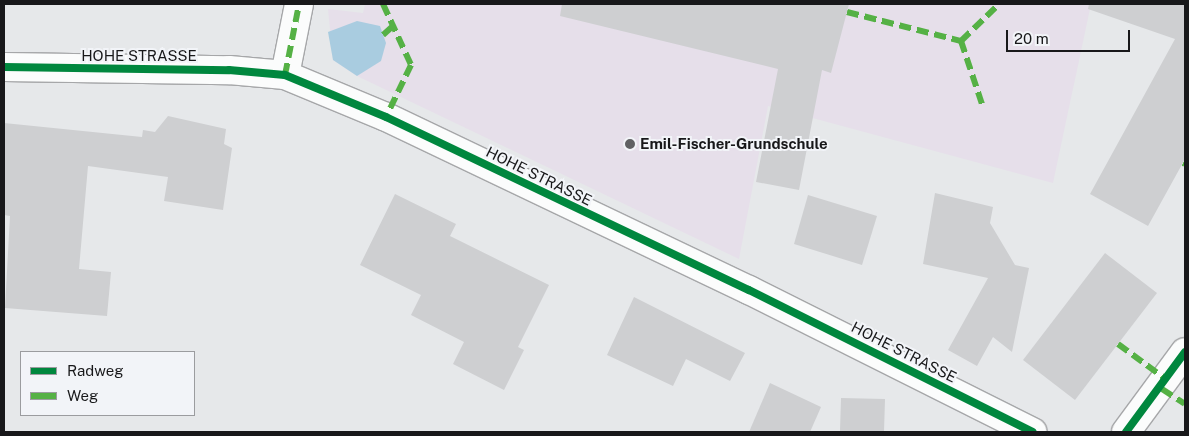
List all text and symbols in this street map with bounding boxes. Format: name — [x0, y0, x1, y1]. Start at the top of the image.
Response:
scale bar — [1009, 20, 1133, 52]
text: 20 m — [1014, 30, 1049, 47]
street label: HOHE STRASSE — [81, 47, 197, 65]
place label: Emil-Fischer-Grundschule — [640, 135, 828, 153]
marker: Emil-Fischer-Grundschule — [624, 138, 636, 150]
street label: HOHE STRASSE — [483, 143, 595, 209]
street label: HOHE STRASSE — [848, 318, 960, 386]
legend — [20, 351, 195, 416]
text: Radweg — [67, 362, 124, 379]
text: Weg — [67, 387, 98, 404]

